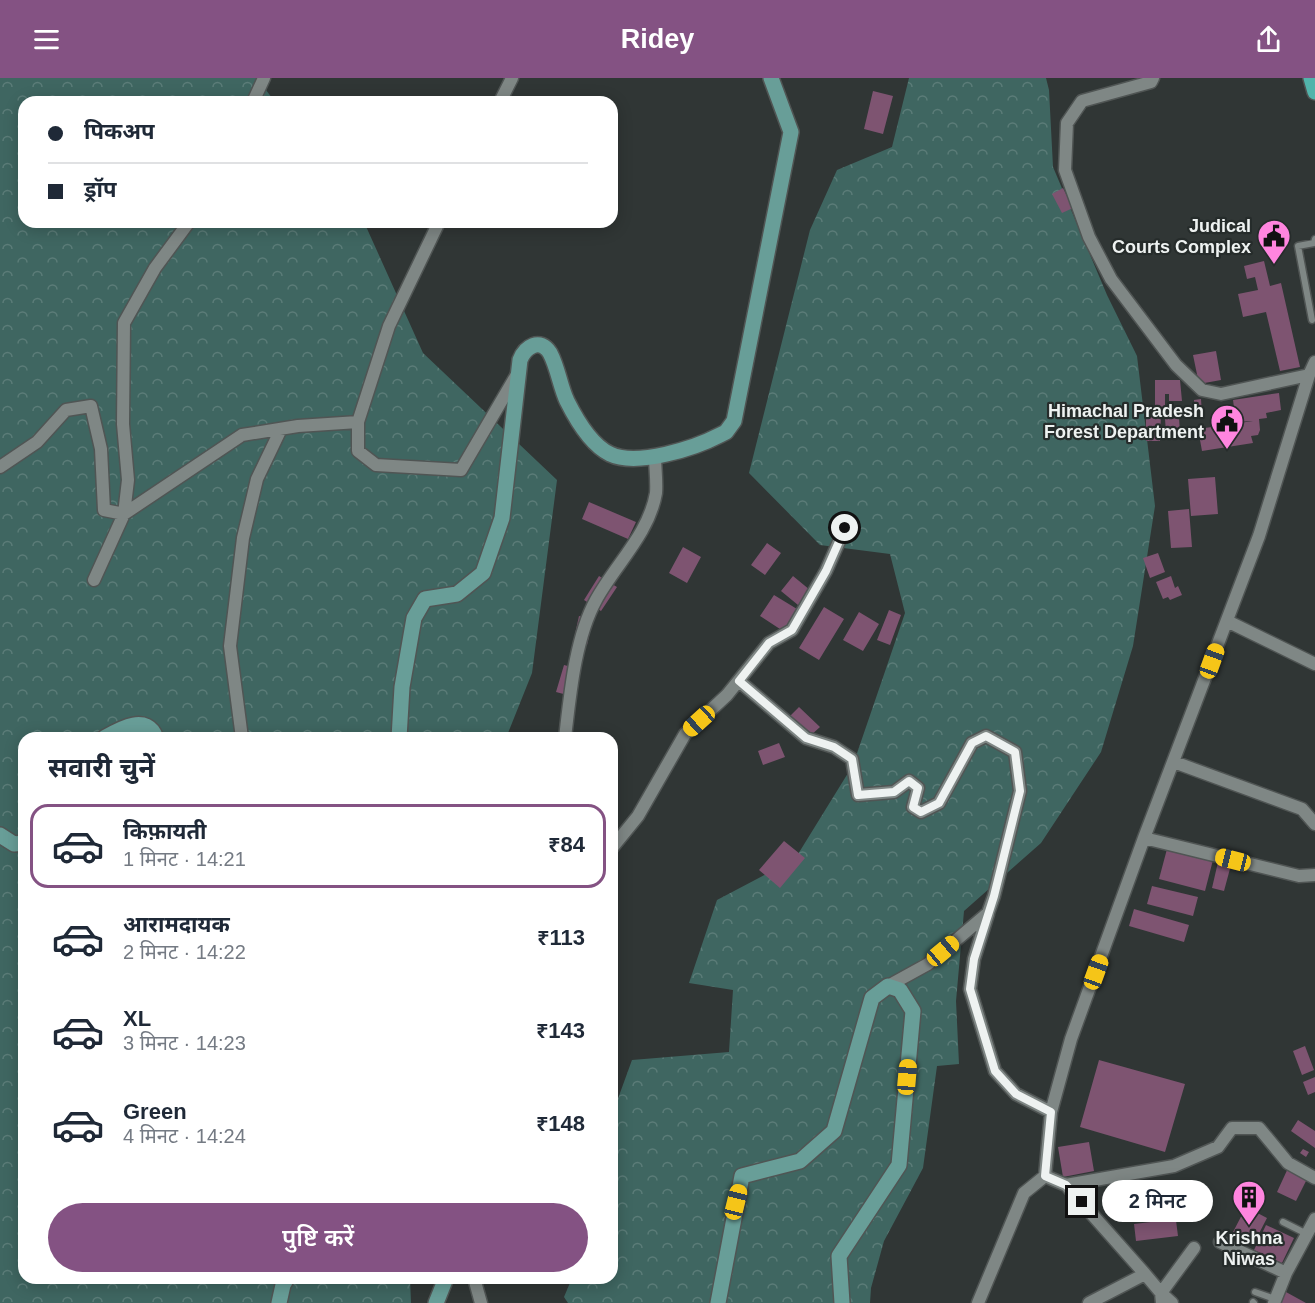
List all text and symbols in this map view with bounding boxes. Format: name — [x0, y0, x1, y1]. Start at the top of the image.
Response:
icon: menu — [30, 23, 63, 56]
icon: share — [1252, 23, 1285, 56]
text: Ridey — [621, 24, 694, 54]
text: पिकअप — [84, 119, 155, 144]
text: ड्रॉप — [84, 177, 117, 202]
place label: Judical Courts Complex — [1112, 216, 1251, 257]
public building icon: Judical Courts Complex — [1256, 218, 1292, 265]
place label: Himachal Pradesh Forest Department — [1044, 401, 1204, 442]
public building icon: Himachal Pradesh Forest Department — [1209, 403, 1245, 450]
route start — [831, 514, 858, 541]
car — [1197, 641, 1227, 681]
car — [680, 702, 718, 740]
text: सवारी चुनें — [48, 753, 155, 783]
icon: car — [51, 819, 105, 873]
text: किफ़ायती — [123, 819, 207, 844]
text: ₹84 — [548, 832, 585, 857]
car — [1213, 847, 1253, 873]
text: 1 मिनट · 14:21 — [123, 848, 246, 870]
icon: car — [51, 912, 105, 966]
text: आरामदायक — [123, 912, 230, 937]
text: ₹113 — [537, 925, 585, 950]
car — [923, 933, 963, 969]
text: 2 मिनट · 14:22 — [123, 941, 246, 963]
car — [1081, 952, 1111, 992]
icon: car — [51, 1005, 105, 1059]
text: XL — [123, 1006, 151, 1031]
text: ₹143 — [536, 1018, 585, 1043]
text: 3 मिनट · 14:23 — [123, 1032, 246, 1054]
car — [896, 1058, 918, 1096]
icon: car — [51, 1098, 105, 1152]
text: Green — [123, 1099, 187, 1124]
text: ₹148 — [536, 1111, 585, 1136]
text: 4 मिनट · 14:24 — [123, 1125, 246, 1147]
building icon: Krishna Niwas — [1231, 1179, 1267, 1226]
callout: 2 मिनट — [1103, 1181, 1214, 1223]
car — [723, 1182, 749, 1222]
route end — [1068, 1188, 1095, 1215]
text: 2 मिनट — [1129, 1190, 1186, 1212]
button: पुष्टि करें — [48, 1203, 588, 1272]
place label: Krishna Niwas — [1215, 1228, 1283, 1269]

